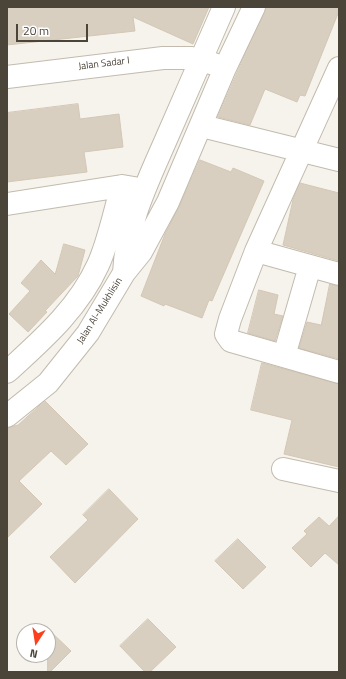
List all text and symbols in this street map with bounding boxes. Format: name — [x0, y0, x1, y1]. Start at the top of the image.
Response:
scale bar — [18, 16, 90, 42]
text: 20 m — [23, 21, 49, 40]
street label: Jalan Sadar I — [78, 55, 130, 73]
street label: Jalan Al-Mukhlisin — [75, 276, 125, 346]
north arrow — [16, 623, 56, 663]
text: N — [28, 645, 39, 662]

